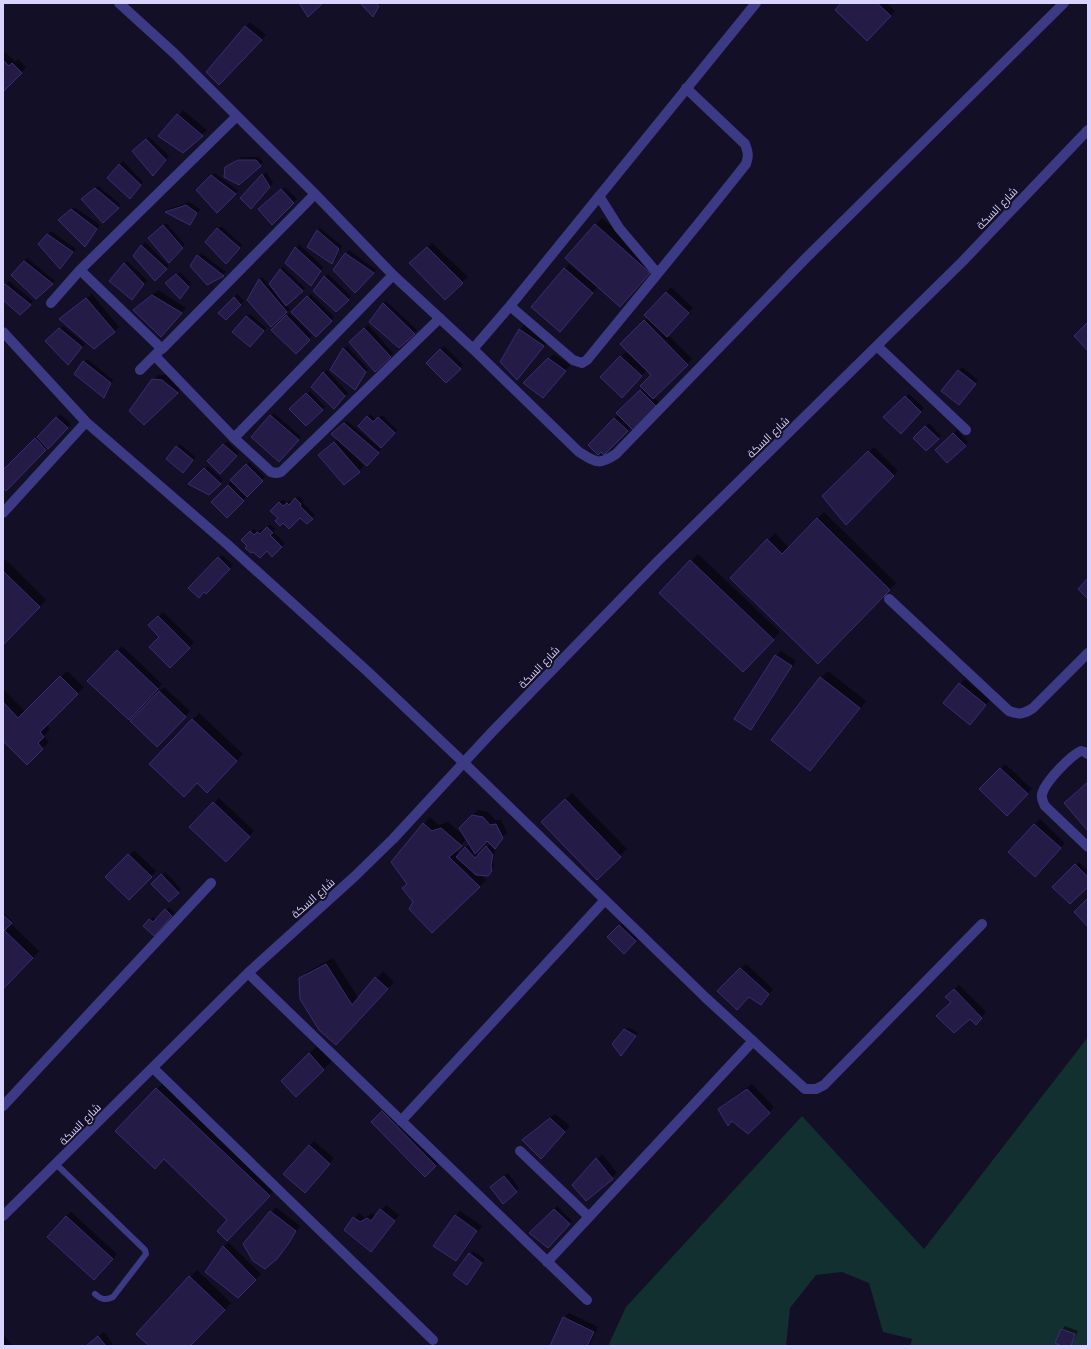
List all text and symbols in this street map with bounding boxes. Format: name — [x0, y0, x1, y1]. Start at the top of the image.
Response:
street label: شارع السكة — [973, 184, 1021, 233]
street label: شارع السكة — [744, 413, 793, 461]
street label: شارع السكة — [515, 643, 563, 692]
street label: شارع السكة — [288, 875, 338, 922]
street label: شارع السكة — [56, 1100, 105, 1149]

